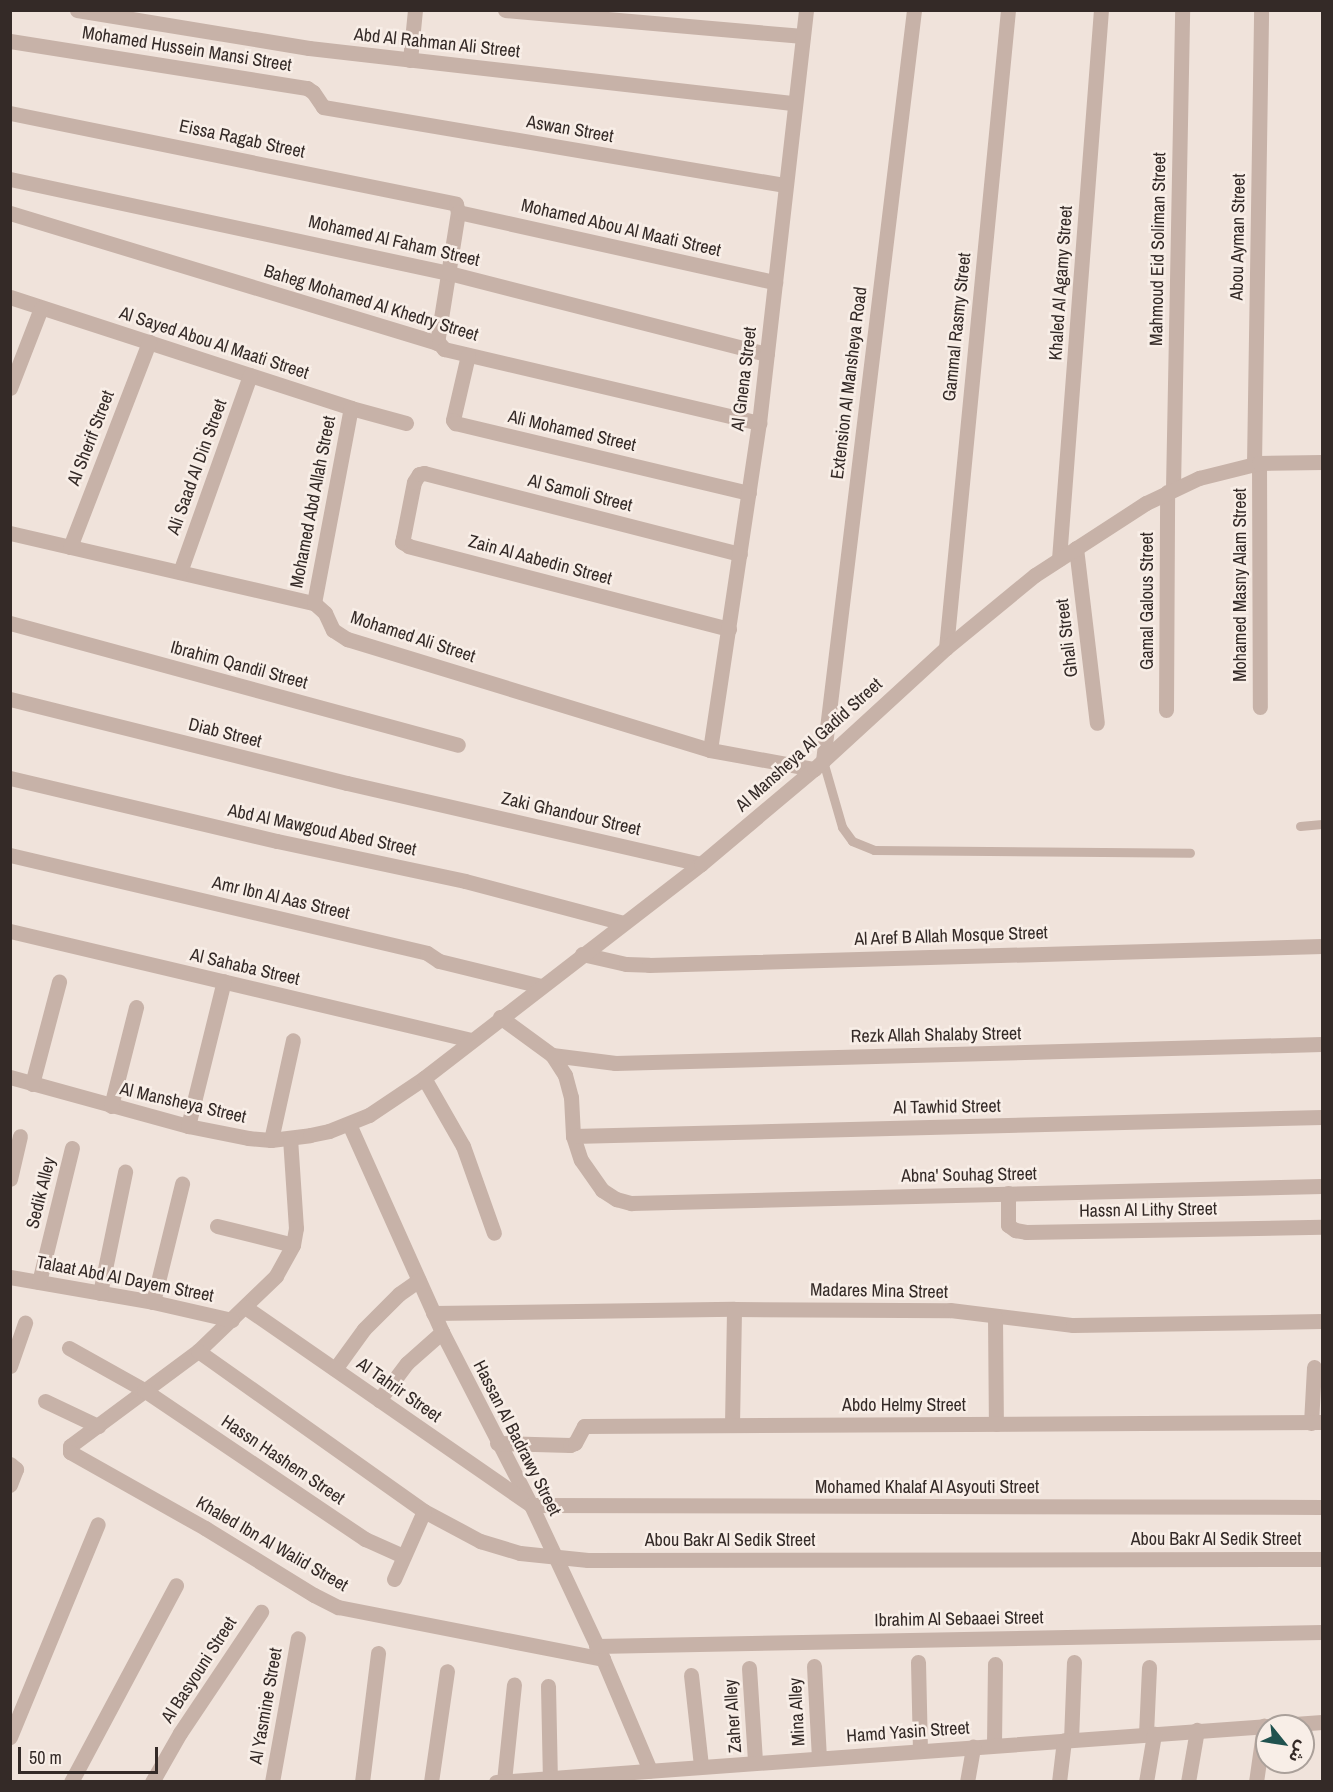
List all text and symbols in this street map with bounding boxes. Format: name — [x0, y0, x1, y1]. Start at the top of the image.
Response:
street label: Mohamed Hussein Mansi Street — [81, 22, 293, 76]
street label: Abd Al Rahman Ali Street — [352, 23, 522, 63]
street label: Aswan Street — [525, 111, 615, 147]
street label: Eissa Ragab Street — [177, 115, 307, 163]
street label: Mahmoud Eid Soliman Street — [1146, 152, 1170, 346]
street label: Abou Ayman Street — [1226, 173, 1250, 301]
street label: Mohamed Abou Al Maati Street — [518, 194, 724, 262]
street label: Khaled Al Agamy Street — [1045, 204, 1077, 362]
street label: Mohamed Al Faham Street — [306, 211, 482, 271]
street label: Gammal Rasmy Street — [938, 252, 976, 402]
street label: Baheg Mohamed Al Khedry Street — [261, 260, 481, 346]
street label: Extension Al Mansheya Road — [826, 285, 872, 481]
street label: Al Sayed Abou Al Maati Street — [116, 302, 312, 384]
street label: Al Gnena Street — [727, 326, 761, 432]
street label: Al Sherif Street — [63, 387, 119, 489]
street label: Ali Saad Al Din Street — [162, 396, 232, 538]
street label: Ali Mohamed Street — [506, 406, 638, 456]
street label: Mohamed Abd Allah Street — [286, 413, 340, 591]
street label: Al Samoli Street — [526, 470, 634, 516]
street label: Mohamed Masny Alam Street — [1229, 488, 1251, 682]
street label: Zain Al Aabedin Street — [465, 530, 615, 590]
street label: Gamal Galous Street — [1136, 532, 1158, 670]
street label: Ghali Street — [1051, 598, 1083, 678]
street label: Mohamed Ali Street — [348, 607, 478, 667]
street label: Ibrahim Qandil Street — [168, 636, 310, 694]
street label: Al Mansheya Al Gadid Street — [731, 673, 887, 817]
street label: Diab Street — [186, 713, 264, 753]
street label: Zaki Ghandour Street — [499, 788, 643, 840]
street label: Abd Al Mawgoud Abed Street — [225, 799, 419, 861]
street label: Amr Ibn Al Aas Street — [209, 872, 353, 924]
street label: Al Aref B Allah Mosque Street — [853, 922, 1049, 950]
street label: Al Sahaba Street — [188, 944, 302, 990]
street label: Rezk Allah Shalaby Street — [850, 1023, 1022, 1047]
street label: Al Mansheya Street — [118, 1078, 248, 1128]
street label: Al Tawhid Street — [893, 1095, 1001, 1119]
street label: Sedik Alley — [22, 1155, 60, 1231]
street label: Abna' Souhag Street — [901, 1163, 1037, 1187]
street label: Hassn Al Lithy Street — [1078, 1198, 1218, 1222]
street label: Talaat Abd Al Dayem Street — [34, 1251, 216, 1307]
street label: Madares Mina Street — [810, 1279, 948, 1303]
street label: Al Tahrir Street — [352, 1353, 446, 1427]
street label: Hassan Al Badrawy Street — [468, 1356, 566, 1520]
street label: Abdo Helmy Street — [842, 1394, 966, 1416]
street label: Hassn Hashem Street — [217, 1411, 349, 1509]
street label: Mohamed Khalaf Al Asyouti Street — [814, 1476, 1040, 1498]
street label: Khaled Ibn Al Walid Street — [192, 1492, 352, 1596]
street label: Abou Bakr Al Sedik Street — [1130, 1528, 1302, 1550]
street label: Abou Bakr Al Sedik Street — [644, 1529, 816, 1551]
street label: Ibrahim Al Sebaaei Street — [874, 1607, 1044, 1631]
street label: Al Basyouni Street — [157, 1613, 241, 1727]
street label: Al Yasmine Street — [245, 1646, 287, 1766]
street label: Mina Alley — [784, 1677, 810, 1747]
street label: Zaher Alley — [720, 1678, 746, 1754]
north arrow — [1255, 1714, 1315, 1774]
street label: Hamd Yasin Street — [846, 1717, 970, 1747]
scale bar — [21, 1735, 160, 1773]
text: ش — [1284, 1737, 1314, 1767]
text: 50 m — [29, 1745, 62, 1770]

